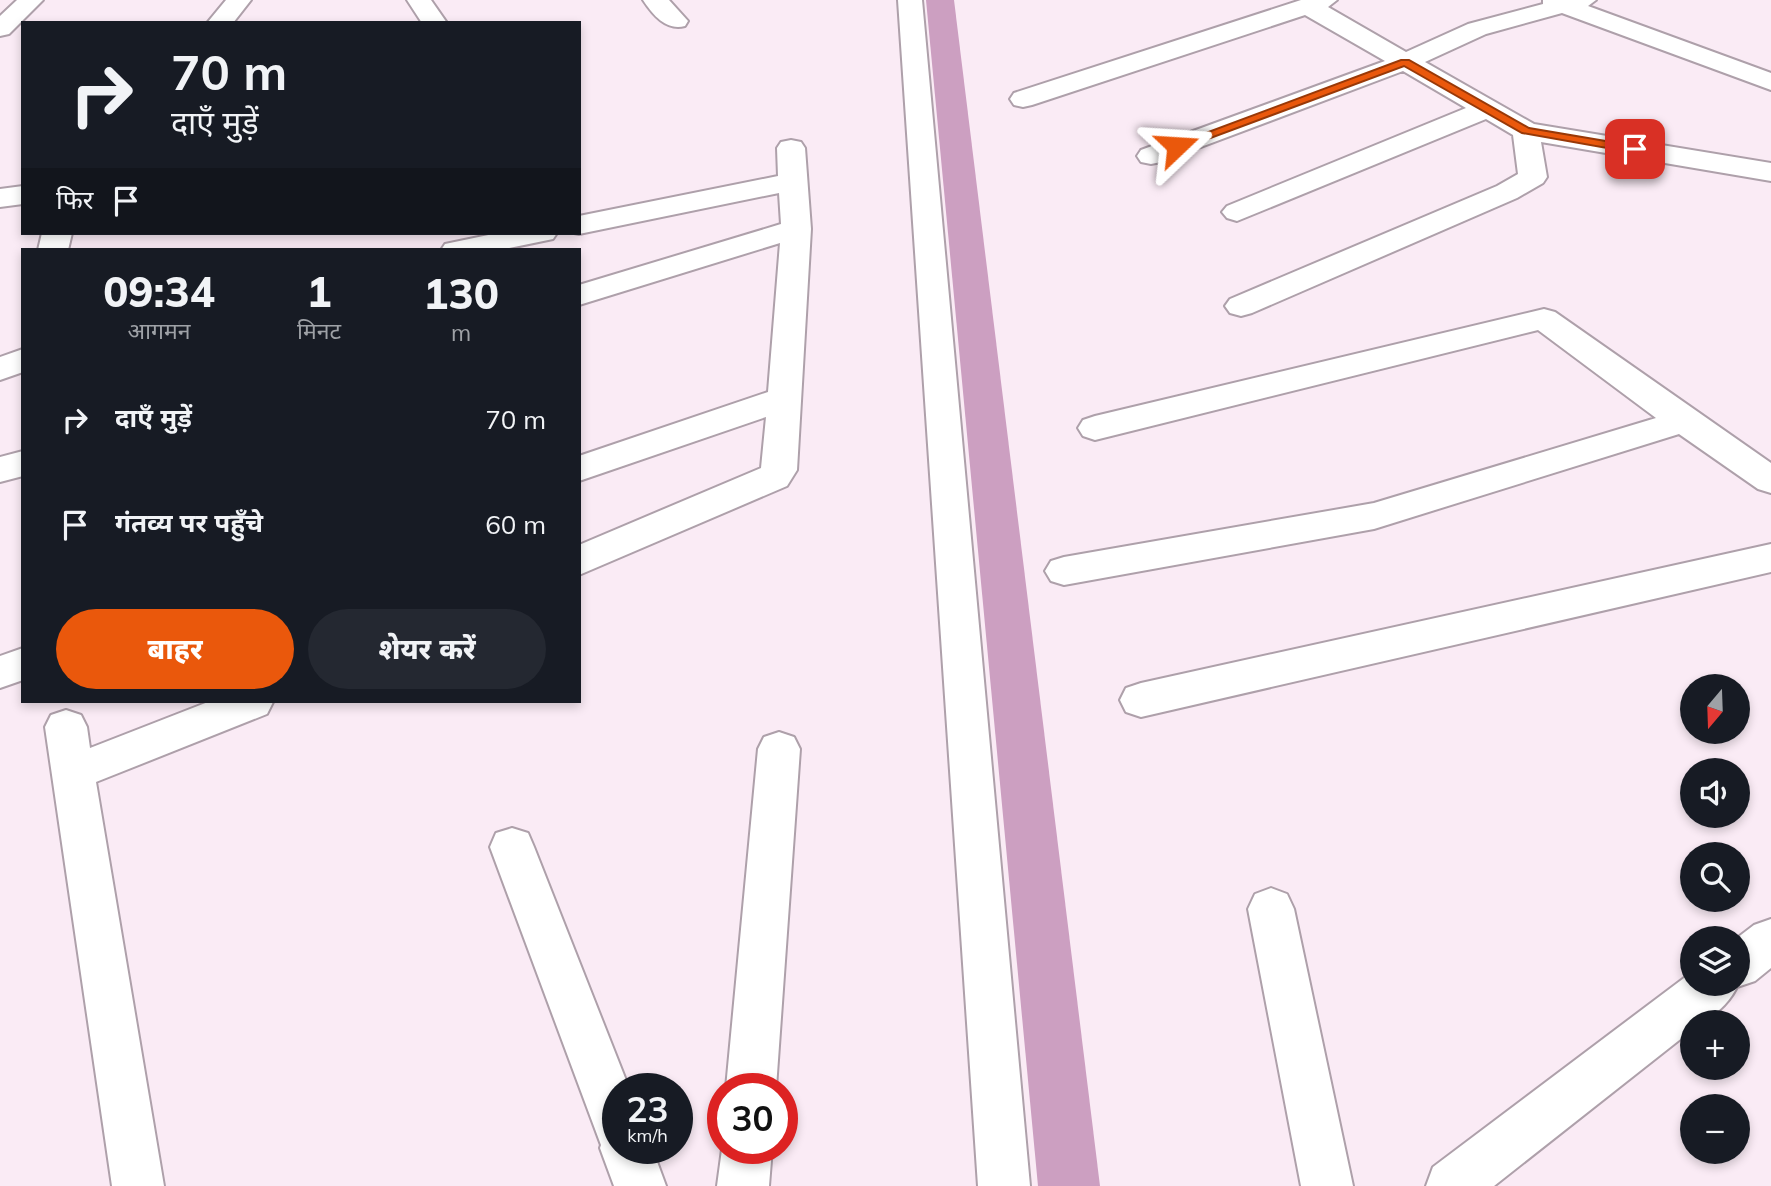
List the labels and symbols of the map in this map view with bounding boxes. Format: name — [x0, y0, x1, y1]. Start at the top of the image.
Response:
position arrow — [1140, 109, 1214, 183]
pin — [1605, 119, 1665, 179]
north arrow — [1680, 674, 1750, 744]
speed limit sign: 30 — [707, 1073, 798, 1164]

